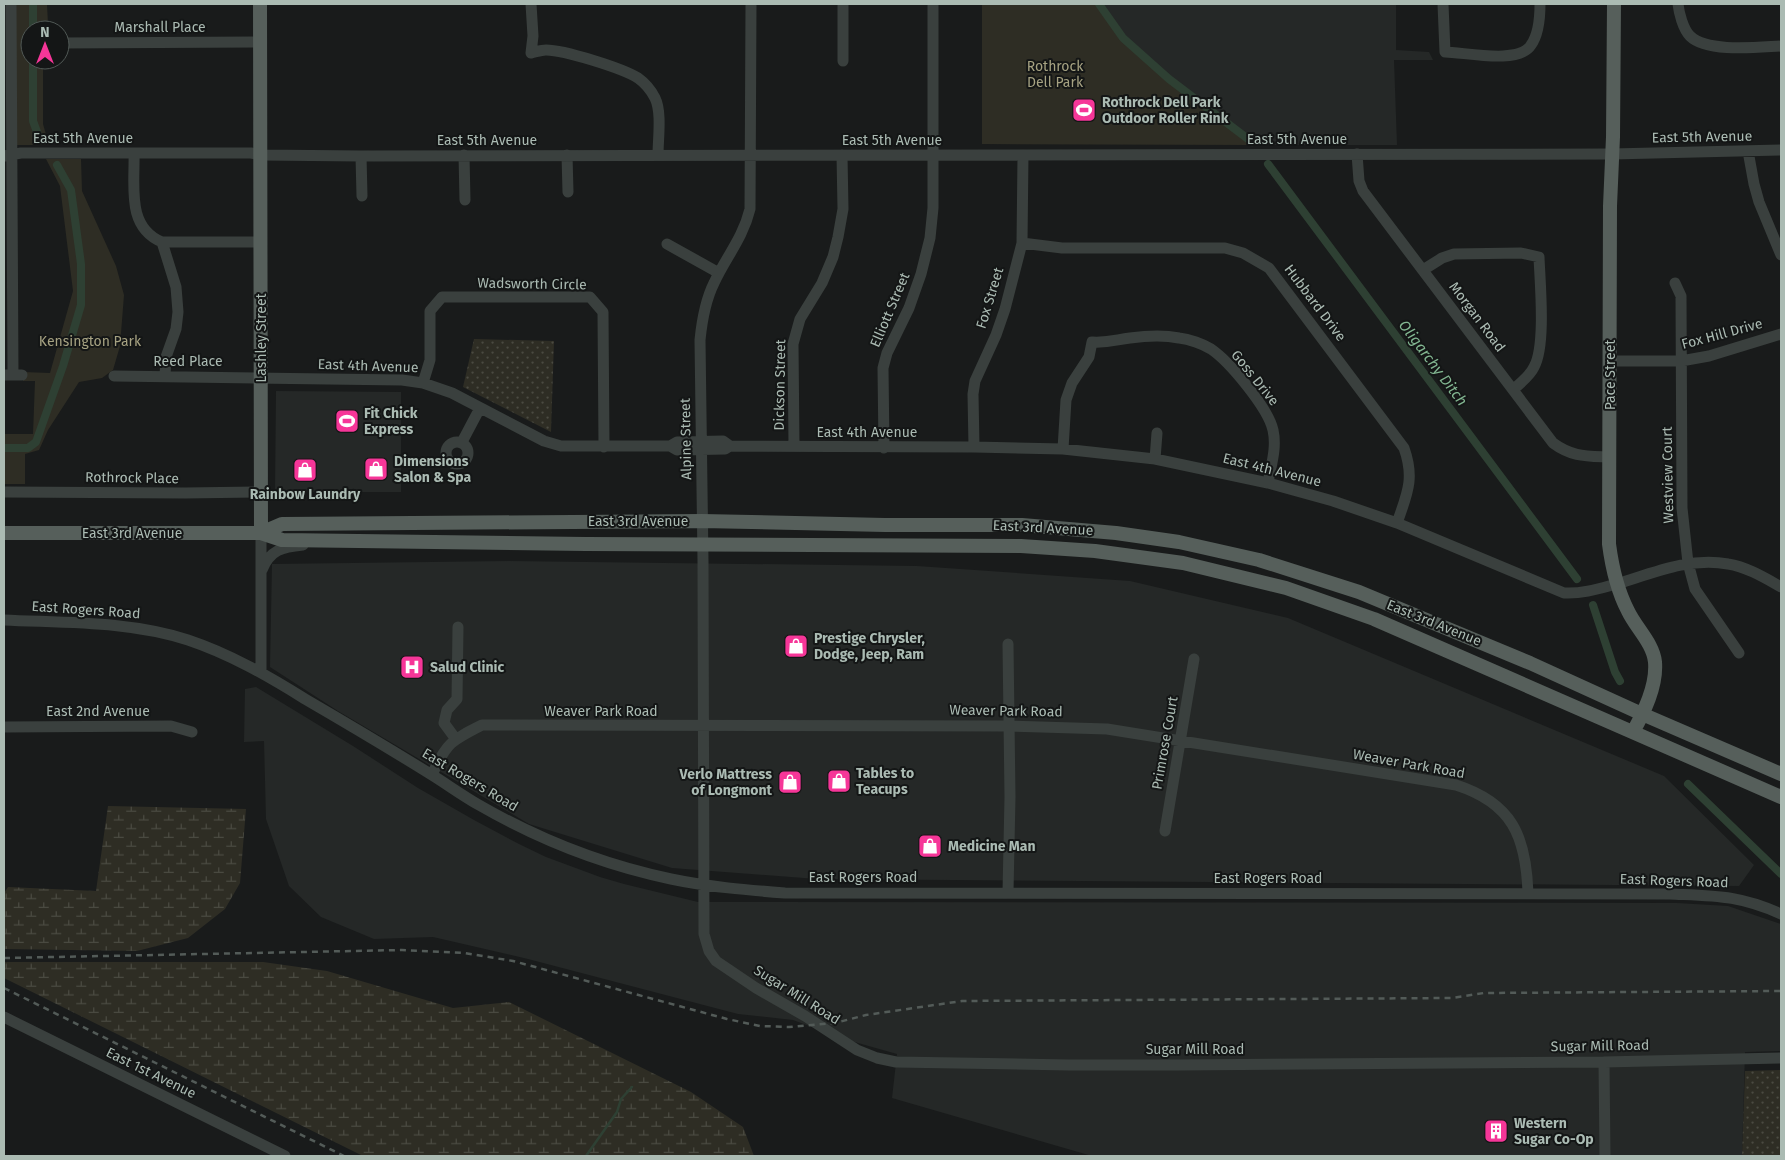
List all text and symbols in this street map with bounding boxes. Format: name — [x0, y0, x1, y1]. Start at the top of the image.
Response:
street label: Marshall Place — [114, 19, 206, 36]
north arrow — [20, 20, 70, 70]
text: N — [40, 24, 50, 41]
park label: Rothrock Dell Park — [1027, 58, 1084, 91]
place label: Rothrock Dell Park Outdoor Roller Rink — [1102, 94, 1229, 127]
sports icon: Rothrock Dell Park Outdoor Roller Rink — [1071, 97, 1097, 123]
street label: East 5th Avenue — [1652, 128, 1752, 146]
street label: East 5th Avenue — [33, 130, 133, 147]
street label: East 5th Avenue — [1247, 131, 1347, 148]
street label: East 5th Avenue — [437, 132, 537, 149]
street label: East 5th Avenue — [842, 132, 942, 149]
street label: Hubbard Drive — [1281, 261, 1349, 345]
street label: Fox Street — [973, 265, 1008, 331]
street label: Elliott Street — [867, 269, 914, 350]
street label: Wadsworth Circle — [477, 275, 587, 293]
street label: Morgan Road — [1445, 279, 1509, 355]
street label: Lashley Street — [253, 292, 270, 383]
street label: Fox Hill Drive — [1680, 315, 1764, 353]
water label: Oligarchy Ditch — [1395, 317, 1471, 409]
park label: Kensington Park — [39, 333, 142, 350]
street label: Dickson Street — [771, 338, 789, 431]
street label: Pace Street — [1602, 339, 1619, 410]
street label: Goss Drive — [1227, 347, 1283, 409]
street label: Reed Place — [153, 353, 223, 370]
street label: East 4th Avenue — [317, 356, 419, 376]
street label: Alpine Street — [677, 397, 695, 480]
place label: Fit Chick Express — [364, 405, 418, 438]
sports icon: Fit Chick Express — [334, 408, 360, 434]
street label: East 4th Avenue — [817, 424, 917, 441]
street label: Westview Court — [1659, 425, 1677, 524]
street label: East 4th Avenue — [1221, 450, 1323, 490]
place label: Dimensions Salon & Spa — [394, 453, 471, 486]
shop icon: Dimensions Salon & Spa — [363, 456, 389, 482]
shop icon: Rainbow Laundry — [292, 457, 318, 483]
street label: Rothrock Place — [85, 469, 179, 487]
place label: Rainbow Laundry — [250, 486, 361, 503]
street label: East 3rd Avenue — [588, 513, 688, 530]
street label: East 3rd Avenue — [992, 517, 1094, 539]
street label: East 3rd Avenue — [82, 525, 182, 542]
street label: East 3rd Avenue — [1384, 596, 1484, 650]
street label: East Rogers Road — [31, 598, 141, 622]
place label: Prestige Chrysler, Dodge, Jeep, Ram — [814, 630, 925, 663]
shop icon: Prestige Chrysler, Dodge, Jeep, Ram — [783, 633, 809, 659]
hospital icon: Salud Clinic — [399, 654, 425, 680]
place label: Salud Clinic — [430, 659, 504, 676]
street label: Primrose Court — [1148, 694, 1182, 791]
street label: Weaver Park Road — [949, 702, 1063, 720]
street label: East 2nd Avenue — [46, 703, 150, 720]
street label: Weaver Park Road — [544, 703, 658, 720]
street label: East Rogers Road — [419, 745, 521, 815]
street label: Weaver Park Road — [1352, 746, 1466, 782]
place label: Tables to Teacups — [856, 765, 914, 798]
place label: Verlo Mattress of Longmont — [679, 766, 773, 799]
shop icon: Tables to Teacups — [826, 768, 852, 794]
shop icon: Verlo Mattress of Longmont — [777, 769, 803, 795]
shop icon: Medicine Man — [917, 833, 943, 859]
place label: Medicine Man — [948, 838, 1036, 855]
street label: East Rogers Road — [809, 869, 917, 886]
street label: East Rogers Road — [1214, 870, 1322, 887]
street label: East Rogers Road — [1619, 871, 1729, 891]
street label: Sugar Mill Road — [751, 962, 843, 1028]
street label: Sugar Mill Road — [1551, 1037, 1649, 1055]
street label: Sugar Mill Road — [1146, 1041, 1244, 1058]
street label: East 1st Avenue — [103, 1044, 199, 1102]
place label: Western Sugar Co-Op — [1514, 1115, 1594, 1148]
building icon: Western Sugar Co-Op — [1483, 1118, 1509, 1144]

